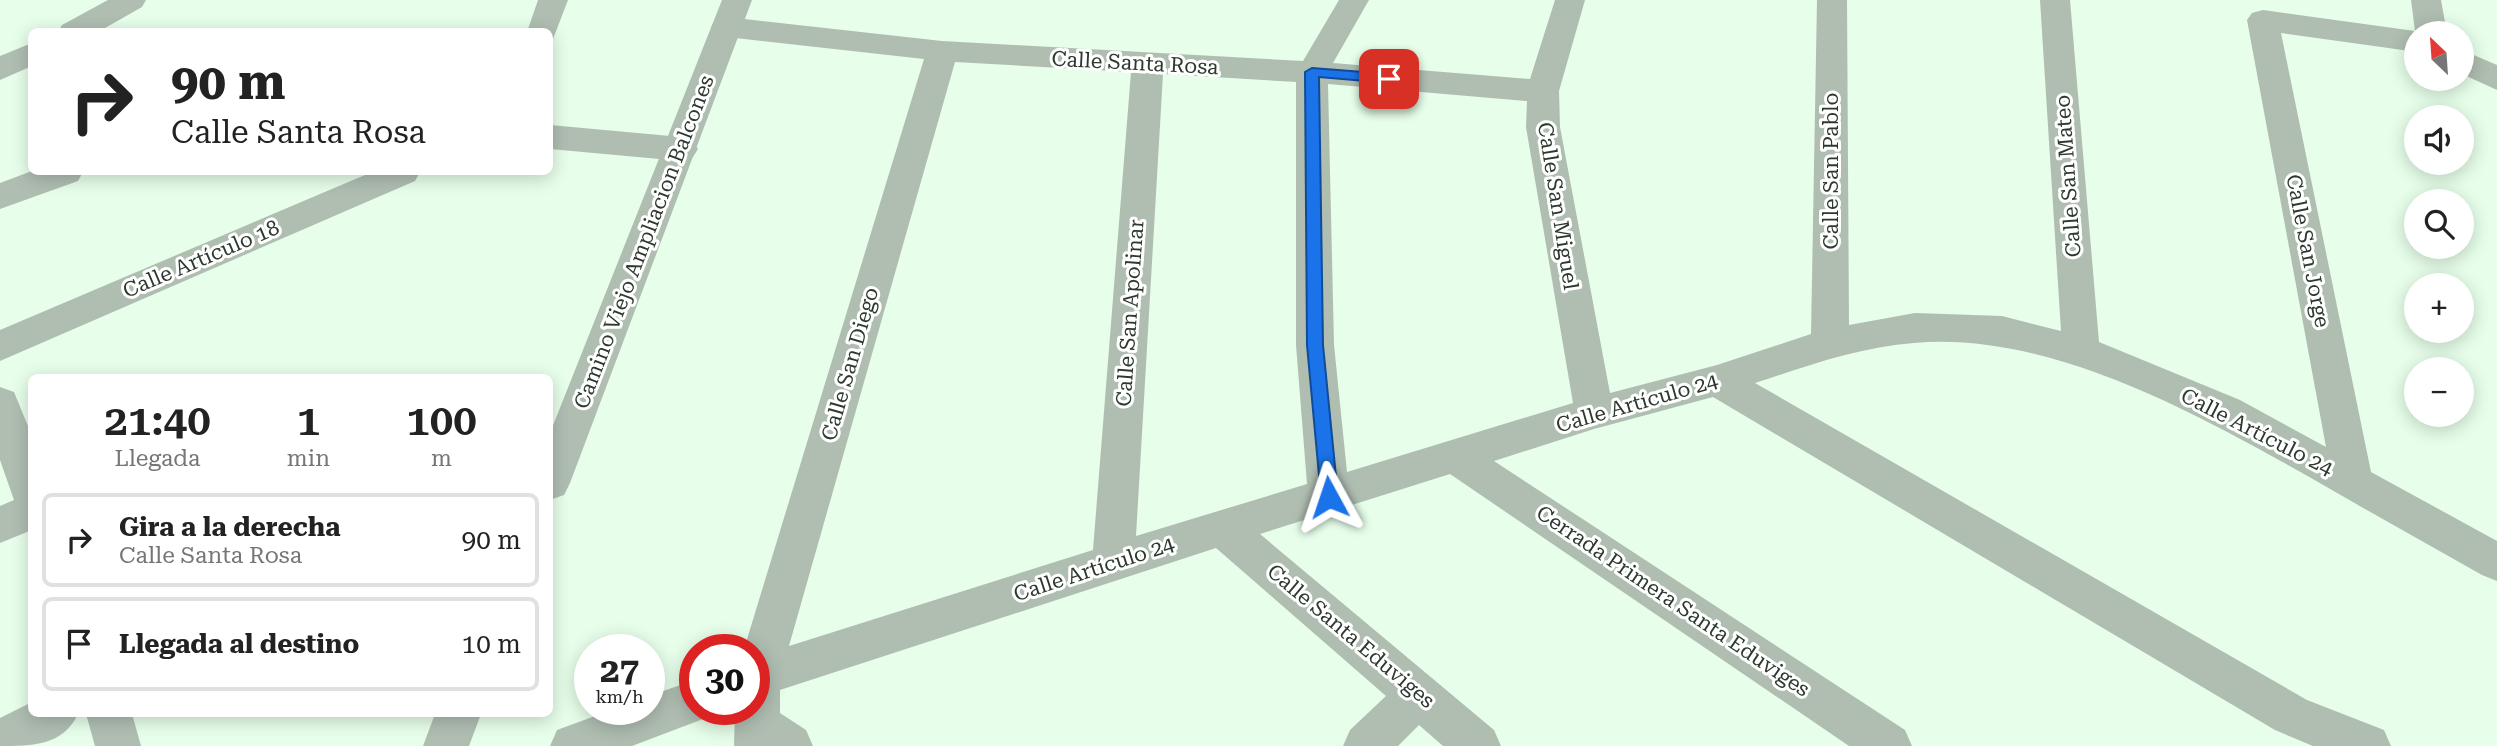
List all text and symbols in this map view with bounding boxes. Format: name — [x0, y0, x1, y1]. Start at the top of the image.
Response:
north arrow — [2404, 21, 2474, 91]
map controls — [2404, 21, 2474, 427]
street label: Calle Santa Rosa — [1051, 47, 1220, 79]
pin — [1359, 49, 1419, 109]
text: 90 m — [171, 54, 286, 111]
icon: right — [56, 56, 147, 147]
icon: arrive — [1370, 60, 1408, 98]
street label: Camino Viejo Ampliacion Balcones — [569, 72, 719, 412]
street label: Calle San Pablo — [1819, 93, 1843, 249]
street label: Calle San Mateo — [2050, 94, 2086, 258]
button: sound — [2404, 105, 2474, 175]
text: Calle Santa Rosa — [171, 113, 426, 151]
street label: Calle San Miguel — [1533, 121, 1583, 292]
street label: Calle San Jorge — [2281, 172, 2335, 330]
button: search — [2404, 189, 2474, 259]
street label: Calle Artículo 18 — [119, 215, 283, 303]
street label: Calle San Apolinar — [1111, 218, 1149, 407]
button: + — [2404, 273, 2474, 343]
street label: Calle San Diego — [817, 285, 883, 443]
button: − — [2404, 357, 2474, 427]
street label: Calle Artículo 24 — [1553, 368, 1721, 438]
street label: Calle Artículo 24 — [2177, 383, 2337, 481]
text: 21:40 — [104, 396, 211, 445]
text: 1 — [297, 396, 320, 445]
text: 100 — [406, 396, 477, 445]
text: Llegada — [114, 445, 200, 472]
text: min — [287, 445, 330, 472]
text: m — [431, 445, 452, 472]
position arrow — [1292, 460, 1366, 534]
street label: Cerrada Primera Santa Eduviges — [1532, 500, 1814, 702]
text: Gira a la derecha — [119, 512, 340, 542]
icon: right — [60, 521, 98, 559]
text: 90 m — [462, 525, 521, 555]
street label: Calle Artículo 24 — [1011, 532, 1178, 606]
text: Calle Santa Rosa — [119, 542, 302, 569]
street label: Calle Santa Eduviges — [1263, 559, 1439, 713]
icon: arrive — [60, 625, 98, 663]
text: Llegada al destino — [119, 629, 359, 659]
text: 10 m — [462, 629, 521, 659]
speed limit sign: 30 — [679, 634, 770, 725]
text: 27 — [600, 650, 639, 691]
text: km/h — [595, 686, 644, 707]

